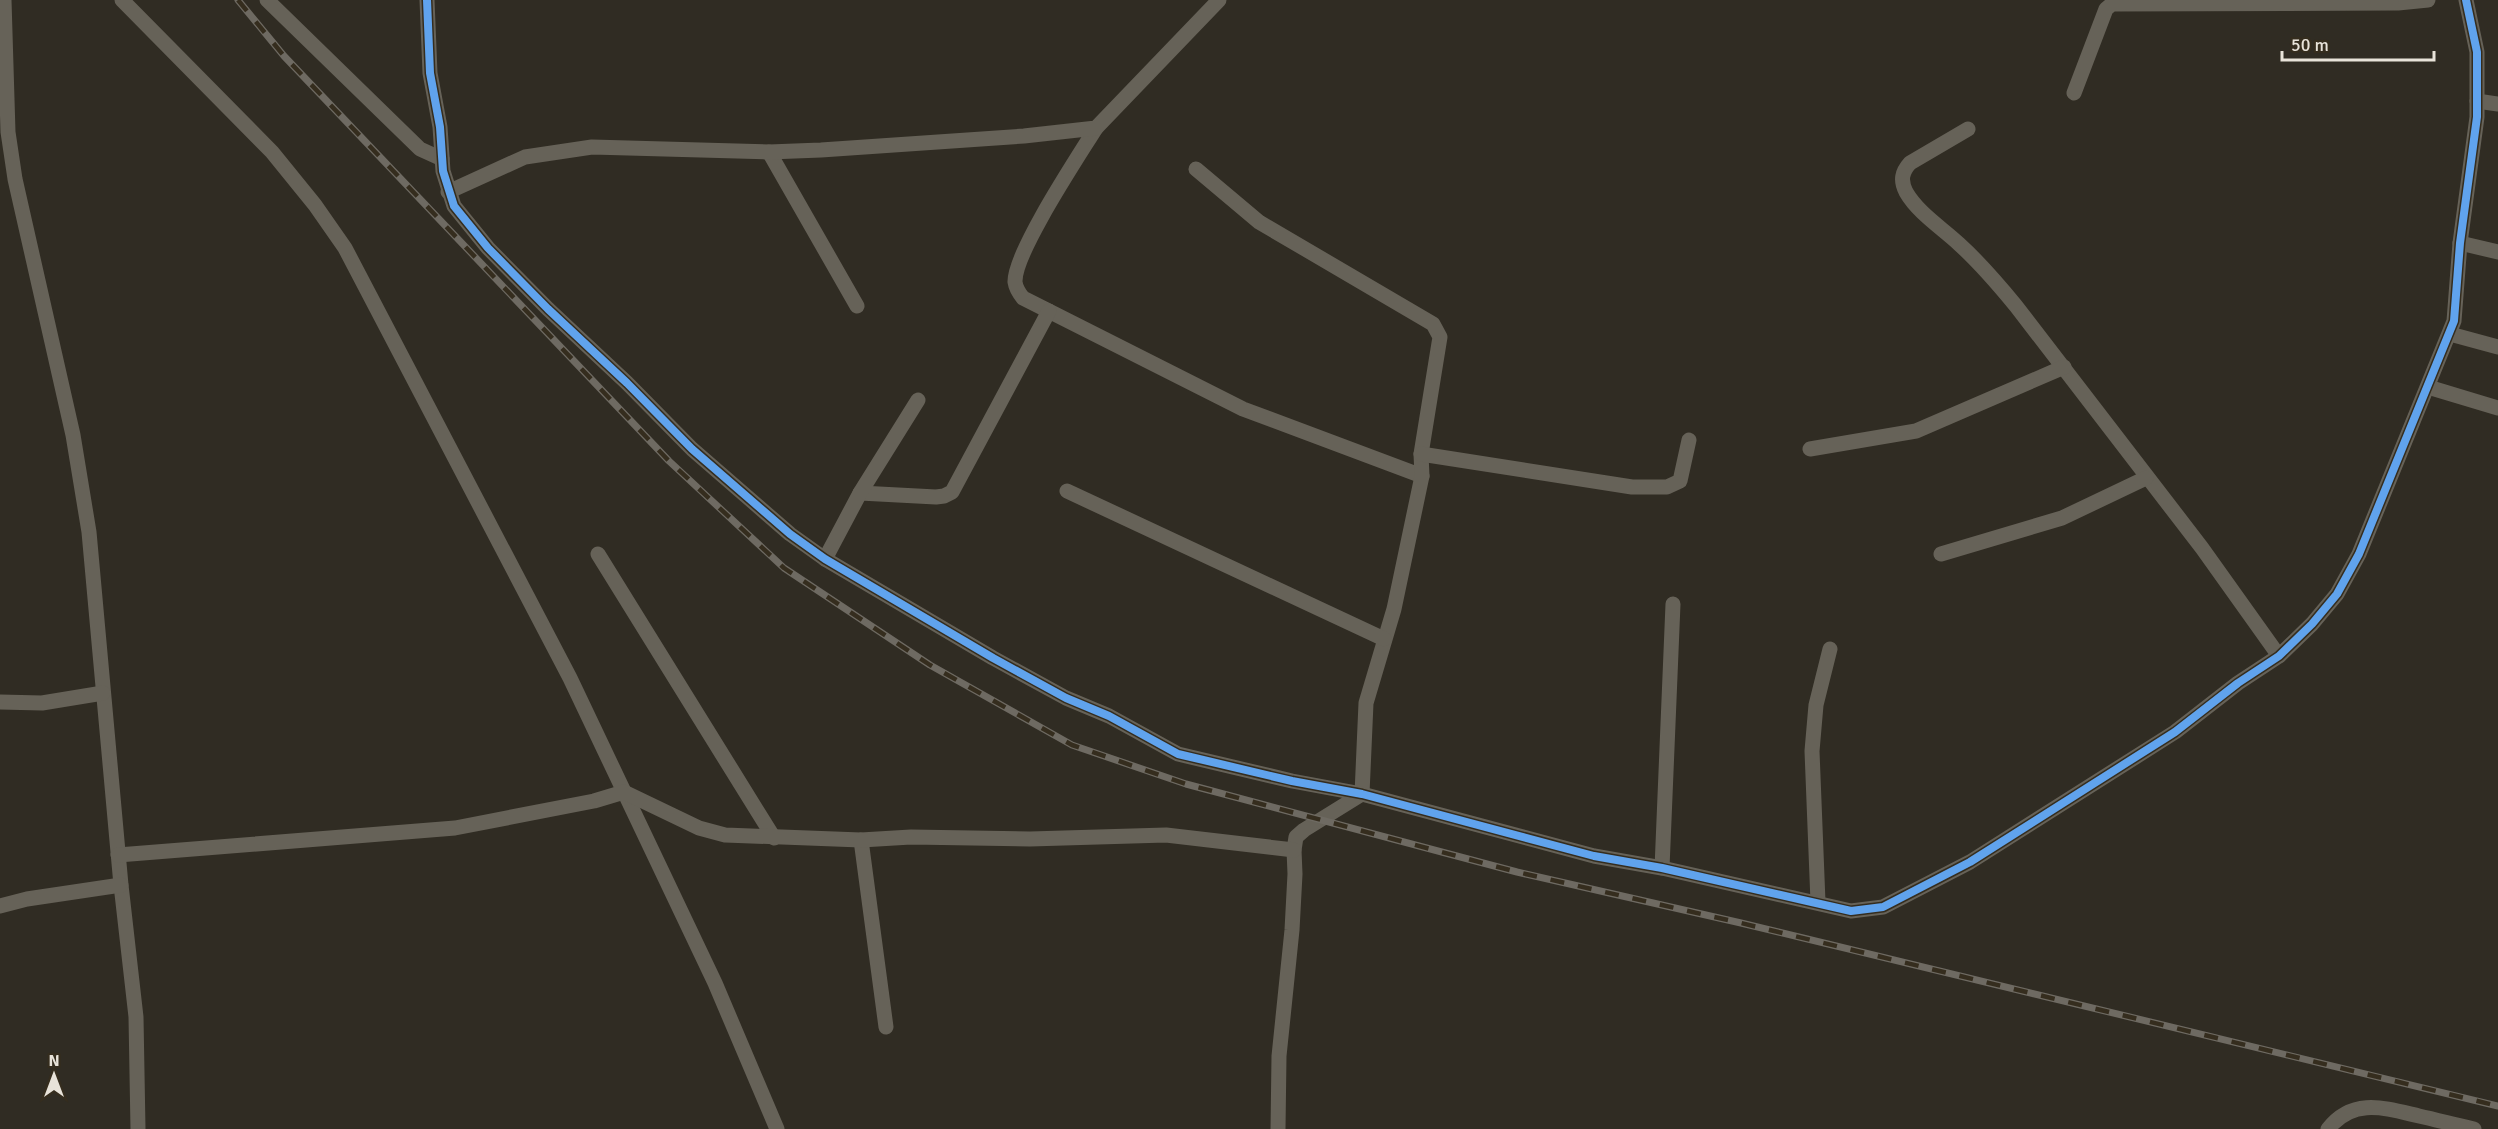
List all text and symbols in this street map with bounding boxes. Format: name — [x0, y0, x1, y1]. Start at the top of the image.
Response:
scale bar — [2282, 24, 2434, 62]
text: 50 m — [2291, 34, 2329, 56]
north arrow — [24, 1045, 84, 1105]
text: N — [48, 1051, 60, 1071]

